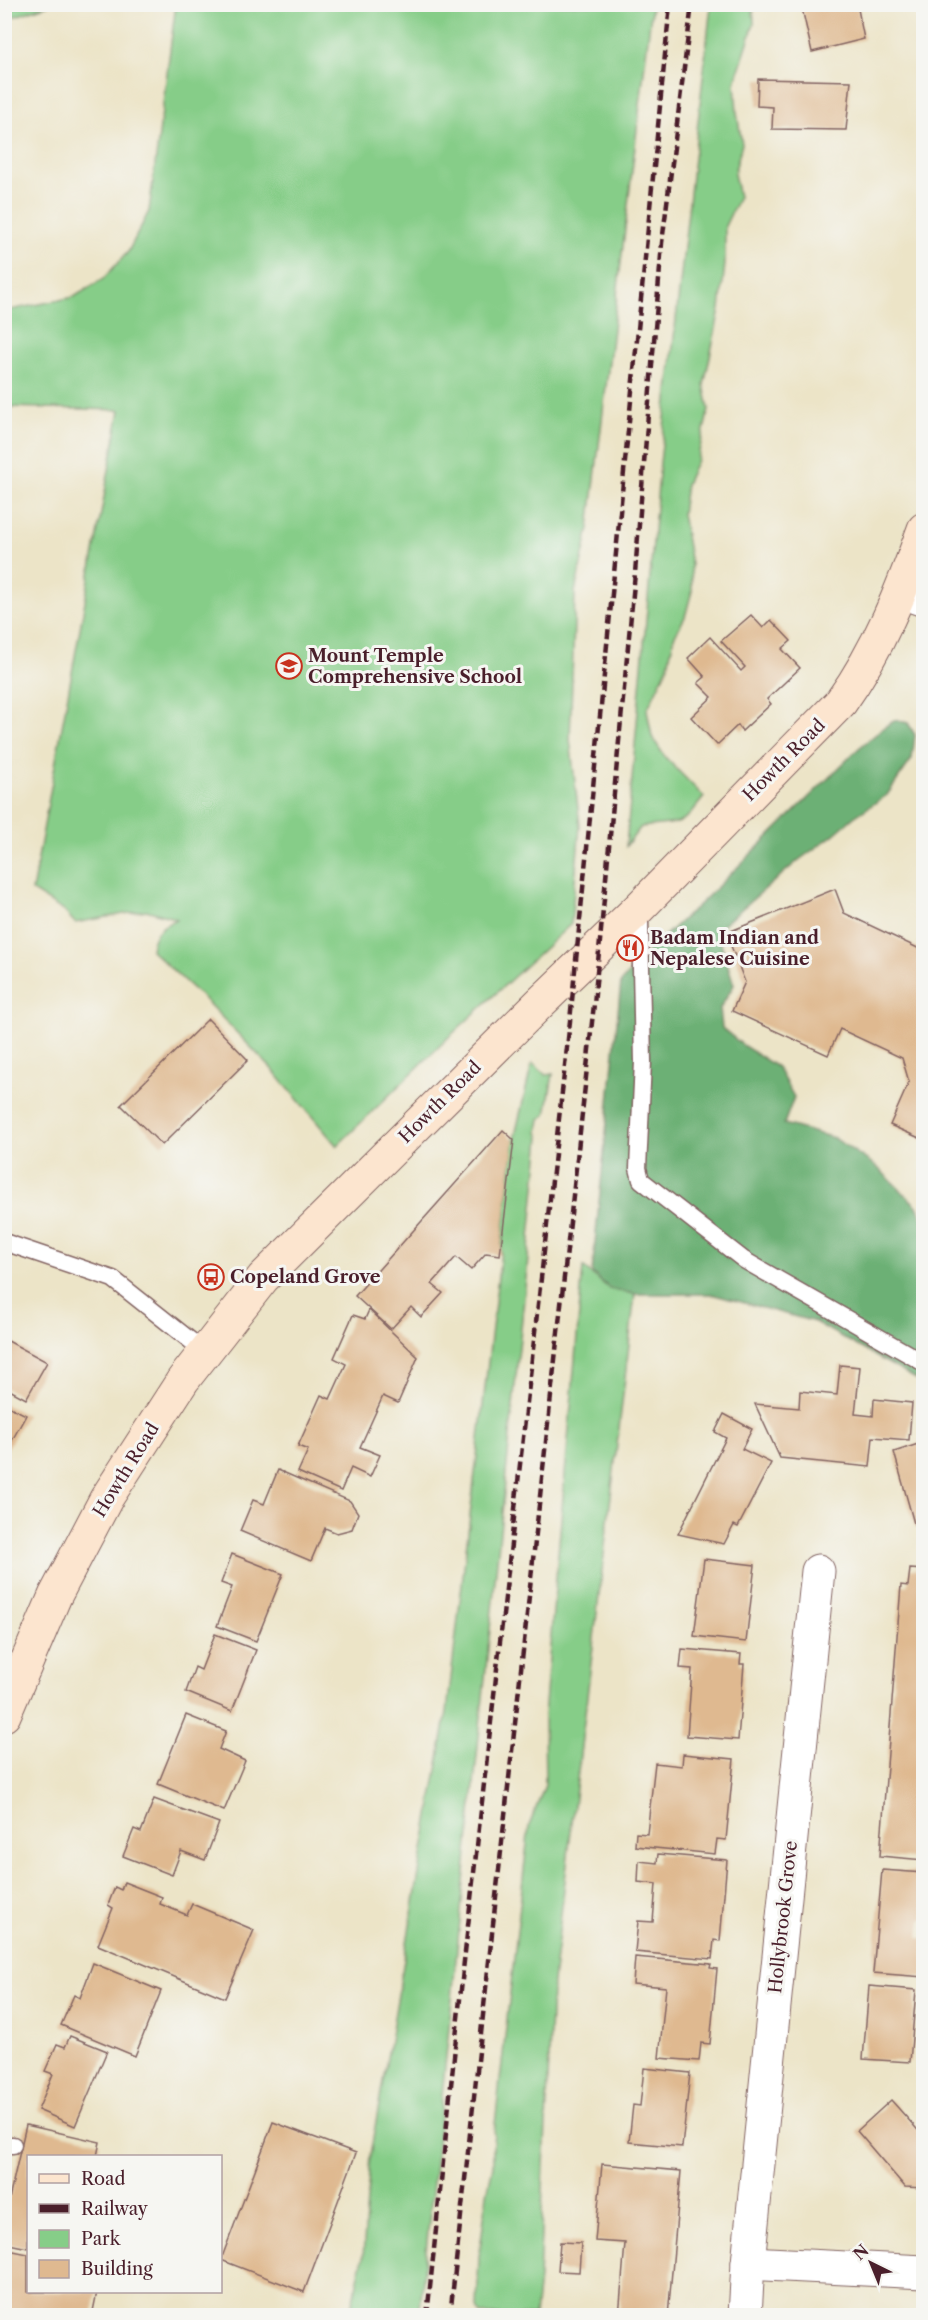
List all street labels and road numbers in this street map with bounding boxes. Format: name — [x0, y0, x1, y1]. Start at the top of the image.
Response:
street label: Howth Road — [738, 714, 830, 806]
street label: Howth Road — [394, 1056, 486, 1148]
street label: Howth Road — [88, 1419, 164, 1521]
street label: Hollybrook Grove — [764, 1840, 802, 1994]

